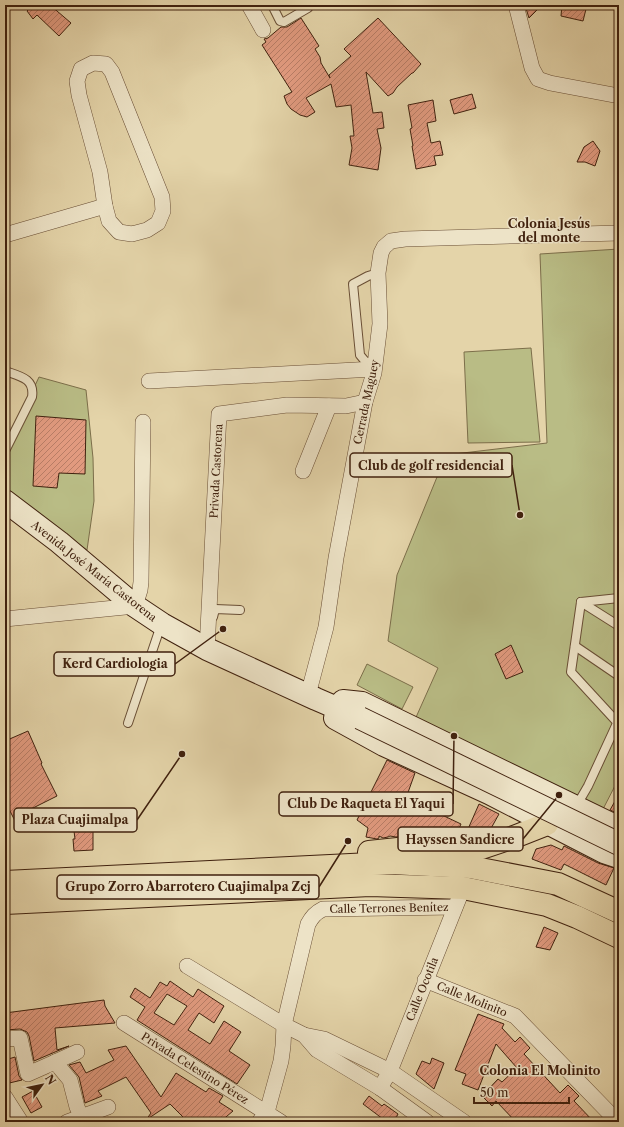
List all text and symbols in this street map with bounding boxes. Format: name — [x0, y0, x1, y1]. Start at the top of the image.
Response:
district label: Colonia Jesús del monte — [508, 216, 591, 245]
street label: Cerrada Maguey — [350, 357, 382, 446]
street label: Privada Castorena — [207, 423, 225, 519]
callout: Club de golf residencial — [350, 453, 512, 477]
text: Club de golf residencial — [358, 458, 504, 473]
street label: Avenida José María Castorena — [28, 517, 160, 625]
callout: Kerd Cardiologia — [54, 652, 175, 676]
text: Kerd Cardiologia — [62, 656, 169, 671]
callout: Club De Raqueta El Yaqui — [279, 792, 453, 816]
text: Club De Raqueta El Yaqui — [287, 796, 445, 811]
callout: Plaza Cuajimalpa — [14, 808, 137, 832]
text: Plaza Cuajimalpa — [22, 812, 129, 827]
callout: Hayssen Sandicre — [398, 827, 523, 851]
text: Hayssen Sandicre — [406, 832, 514, 847]
callout: Grupo Zorro Abarrotero Cuajimalpa Zcj — [57, 875, 319, 899]
text: Grupo Zorro Abarrotero Cuajimalpa Zcj — [65, 879, 311, 894]
street label: Calle Terrones Benítez — [329, 900, 449, 916]
street label: Calle Ocotila — [403, 955, 441, 1023]
street label: Calle Molinito — [435, 978, 510, 1020]
street label: Privada Celestino Pérez — [139, 1029, 252, 1107]
district label: Colonia El Molinito — [480, 1063, 601, 1078]
north arrow — [22, 1065, 62, 1105]
text: N — [42, 1072, 59, 1088]
scale bar — [474, 1079, 569, 1105]
text: 50 m — [480, 1085, 509, 1100]

